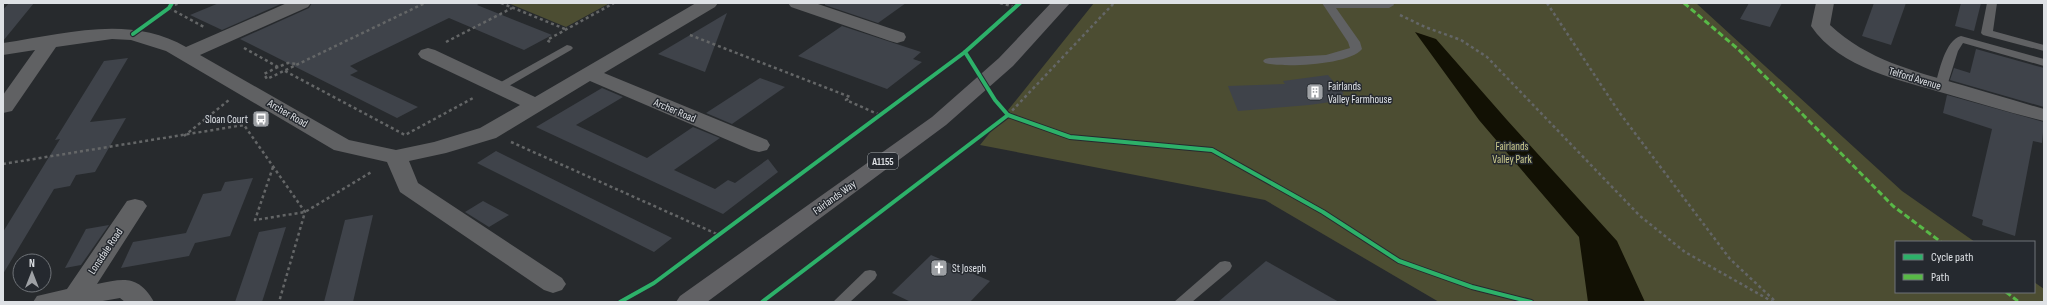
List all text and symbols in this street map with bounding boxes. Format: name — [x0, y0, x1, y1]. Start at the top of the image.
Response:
street label: Telford Avenue — [1887, 64, 1943, 93]
place label: Fairlands Valley Farmhouse — [1328, 80, 1392, 106]
building icon: Fairlands Valley Farmhouse — [1305, 82, 1325, 102]
street label: Archer Road — [651, 95, 698, 125]
street label: Archer Road — [264, 96, 311, 130]
bus stop icon: Sloan Court — [251, 109, 271, 129]
place label: Sloan Court — [205, 113, 249, 126]
park label: Fairlands Valley Park — [1492, 140, 1532, 166]
road number: A1155 — [868, 153, 898, 169]
street label: Fairlands Way — [810, 177, 859, 217]
street label: Lonsdale Road — [85, 226, 126, 277]
legend — [1895, 241, 2035, 293]
text: Cycle path — [1931, 250, 1973, 265]
north arrow — [12, 253, 52, 293]
text: N — [29, 257, 35, 270]
church icon: St Joseph — [929, 258, 949, 278]
place label: St Joseph — [952, 262, 987, 275]
text: Path — [1931, 270, 1949, 285]

